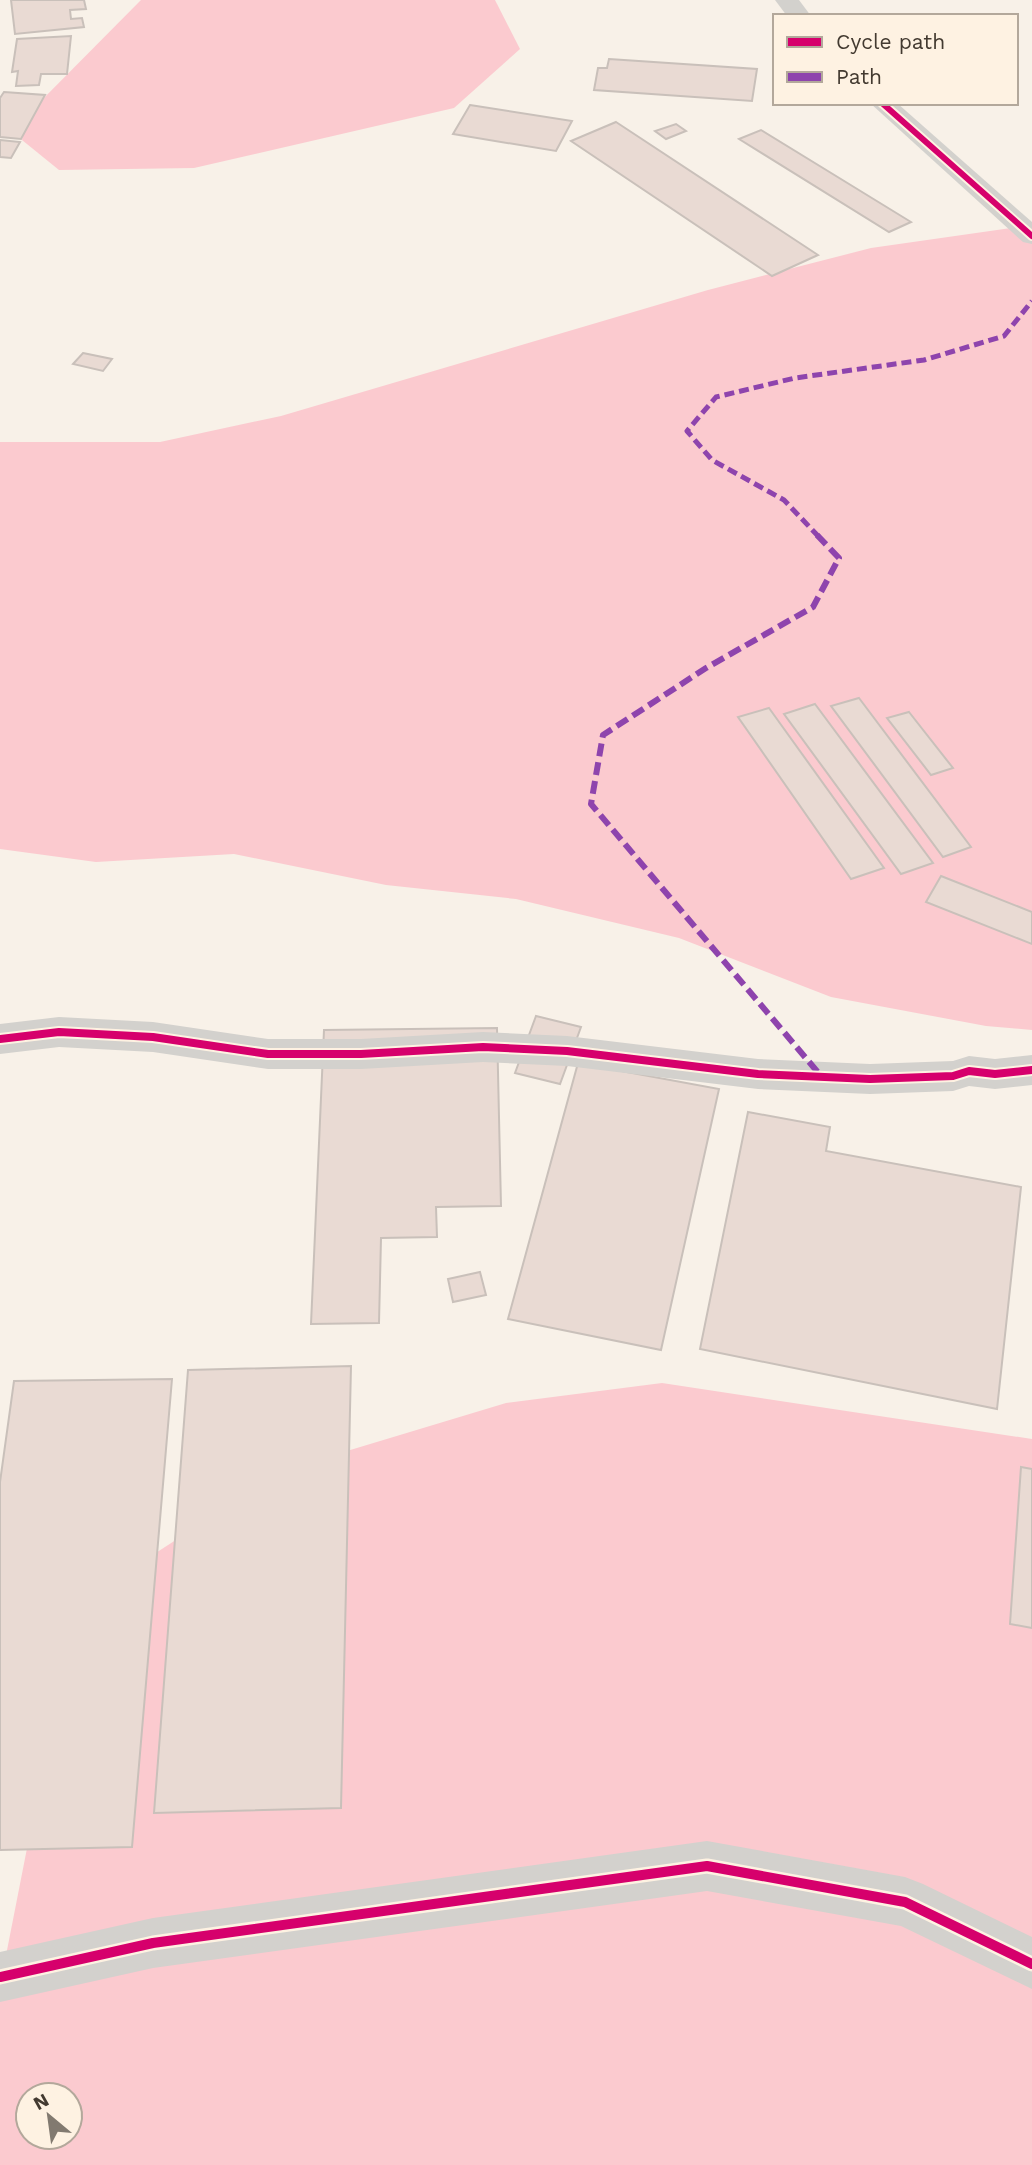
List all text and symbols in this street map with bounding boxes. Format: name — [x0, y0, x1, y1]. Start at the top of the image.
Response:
legend — [773, 14, 1018, 105]
text: Cycle path — [836, 29, 945, 54]
text: Path — [836, 64, 882, 89]
north arrow — [14, 2081, 84, 2151]
text: N — [29, 2088, 53, 2115]

